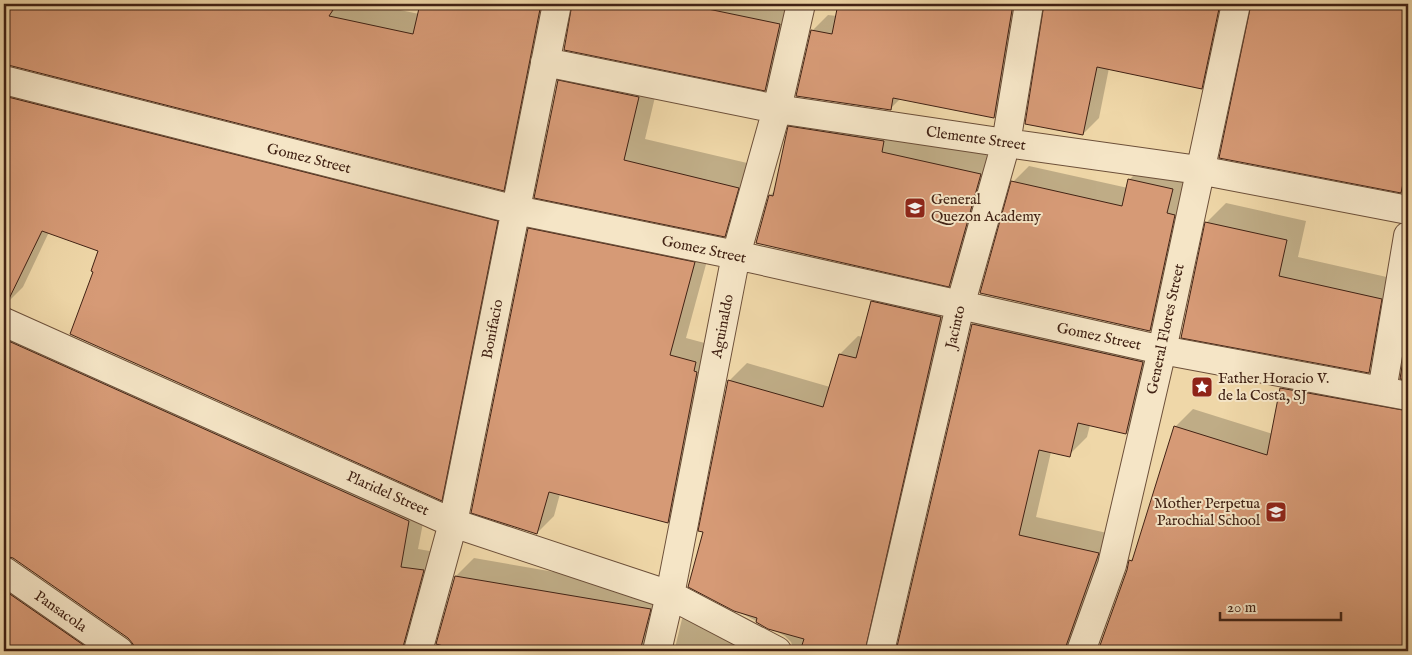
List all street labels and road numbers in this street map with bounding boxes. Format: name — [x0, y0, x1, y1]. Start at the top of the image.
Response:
street label: Clemente Street — [925, 122, 1027, 155]
street label: Gomez Street — [265, 139, 353, 178]
street label: Gomez Street — [660, 231, 748, 268]
street label: General Flores Street — [1142, 262, 1189, 396]
street label: Aguinaldo — [707, 293, 738, 361]
street label: Bonifacio — [477, 298, 508, 361]
street label: Jacinto — [941, 304, 970, 353]
street label: Gomez Street — [1055, 318, 1143, 355]
street label: Plaridel Street — [344, 467, 432, 520]
street label: Pansacola — [31, 586, 91, 637]

